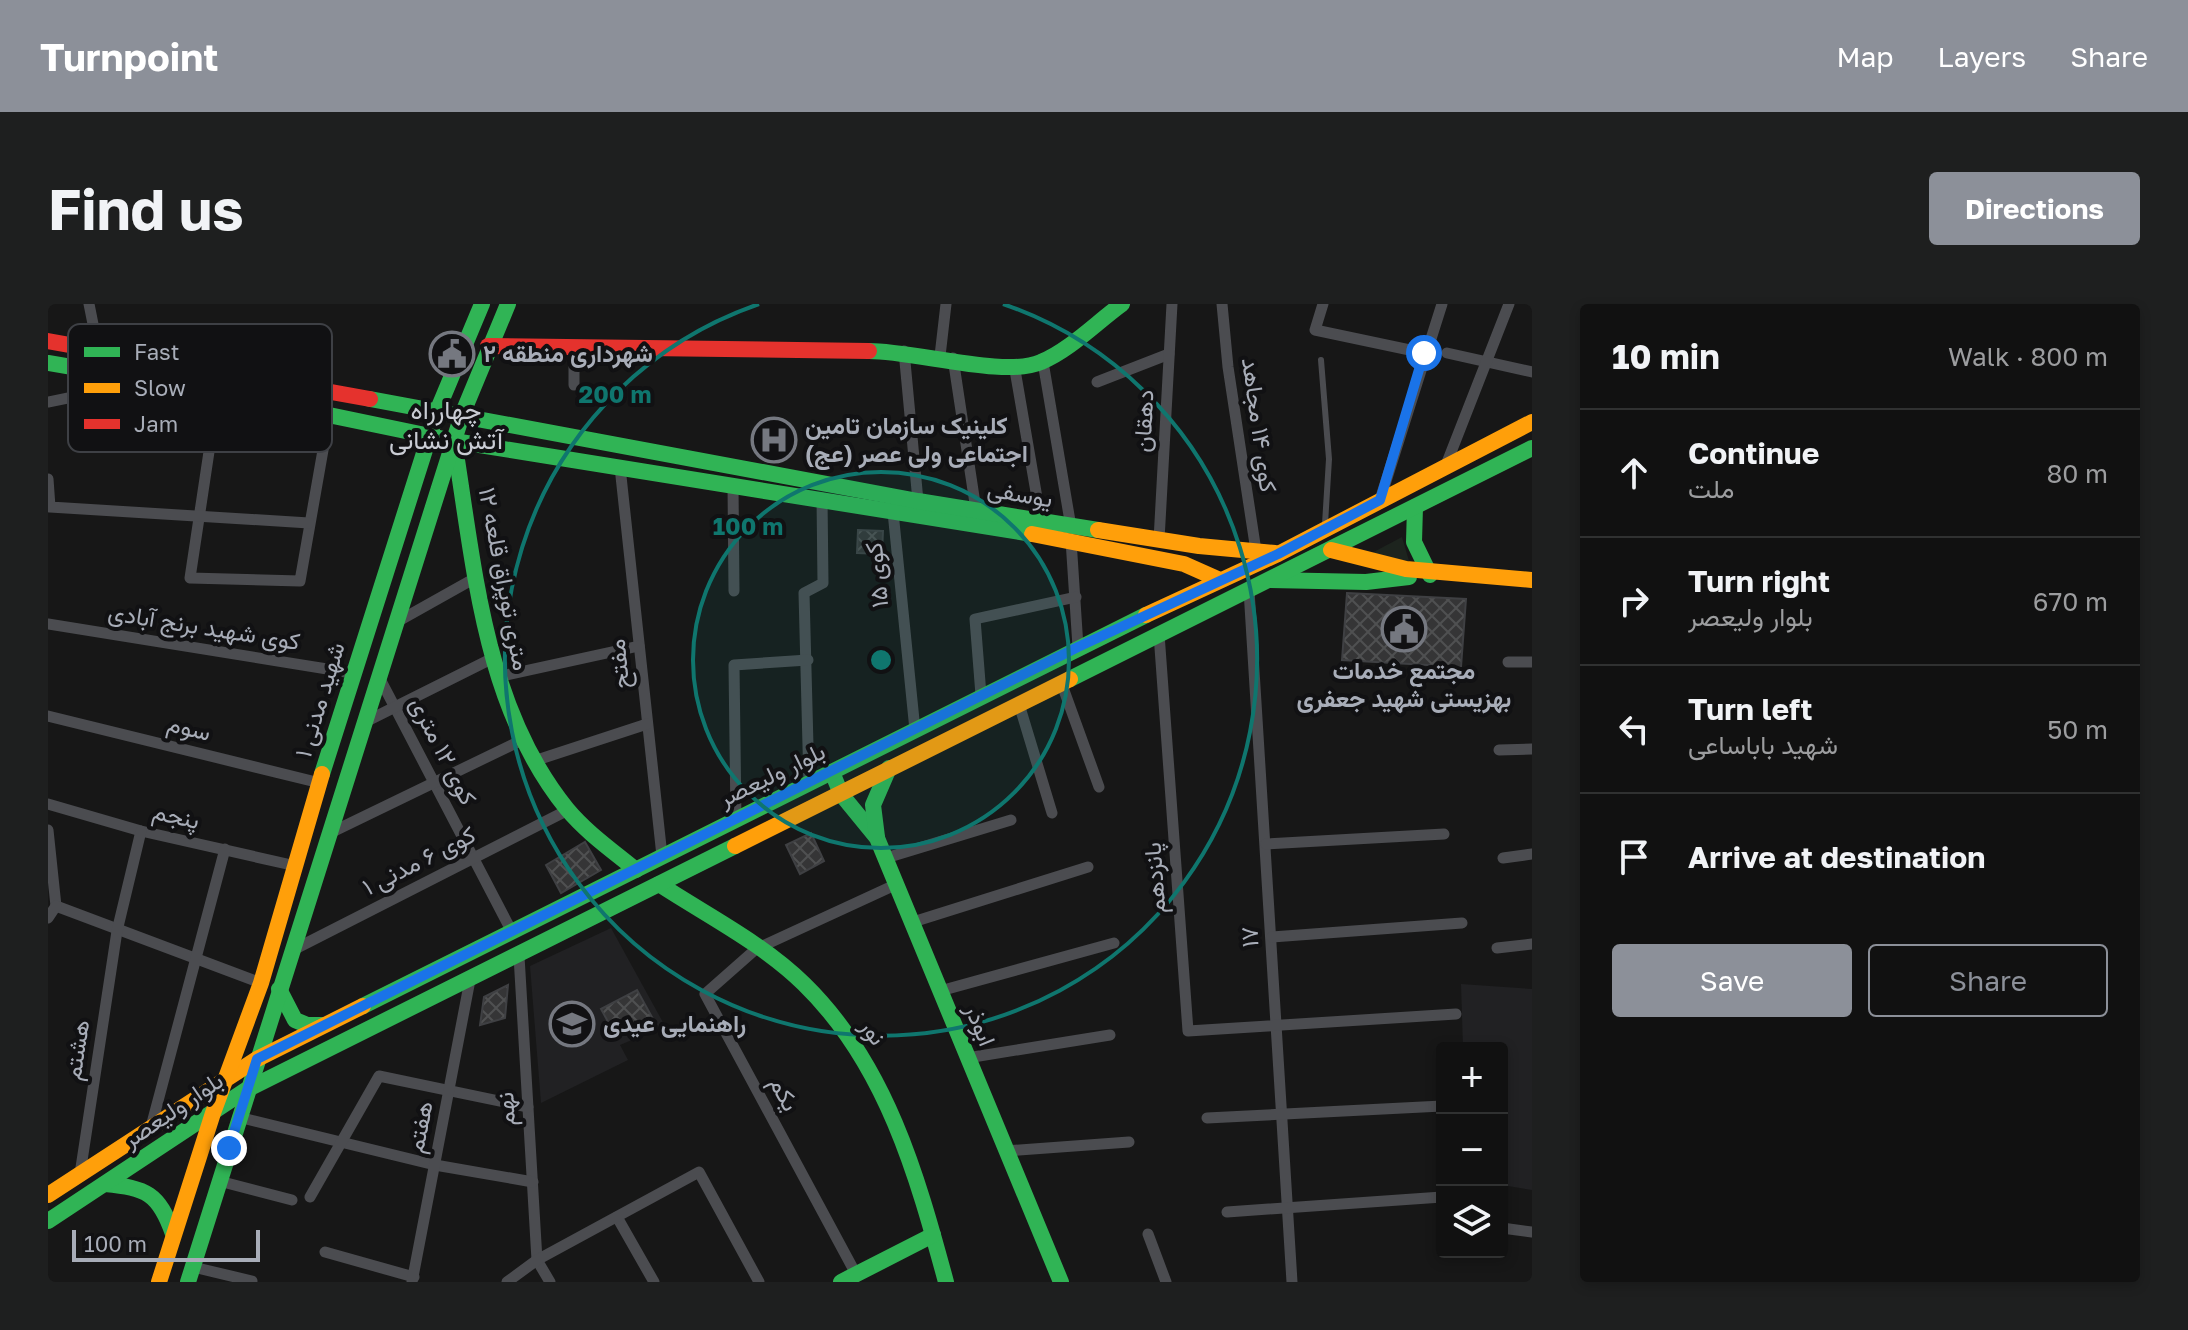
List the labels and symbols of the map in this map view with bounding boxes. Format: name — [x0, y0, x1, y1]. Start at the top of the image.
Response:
legend — [68, 324, 332, 452]
public building icon: شهرداری منطقه ۲ — [428, 330, 476, 378]
route start — [1406, 335, 1442, 371]
text: Fast — [134, 338, 180, 365]
place label: شهرداری منطقه ۲ — [483, 338, 653, 369]
street label: کوی ۱۴ مجاهد — [1235, 356, 1284, 494]
text: Slow — [134, 374, 186, 401]
text: 200 m — [579, 379, 651, 408]
street label: دهقان — [1126, 389, 1159, 453]
district label: چهارراه آتش نشانی — [389, 394, 505, 456]
text: Jam — [134, 410, 178, 437]
place label: کلینیک سازمان تامین اجتماعی ولی عصر (عج) — [805, 410, 1028, 471]
hospital icon: کلینیک سازمان تامین اجتماعی ولی عصر (عج) — [750, 416, 798, 464]
street label: یوسفی — [985, 473, 1055, 514]
street label: ۱۲ متری توپراق قلعه — [471, 485, 537, 673]
text: 100 m — [713, 511, 783, 540]
street label: کوی ۱۵ — [858, 541, 895, 609]
street label: کوی شهید برنج آبادی — [106, 596, 302, 659]
public building icon: مجتمع خدمات بهزیستی شهید جعفری — [1380, 605, 1428, 653]
street label: مفتح — [600, 637, 639, 690]
street label: شهید مدنی ۱ — [287, 638, 352, 761]
centre of rings — [867, 646, 895, 674]
place label: مجتمع خدمات بهزیستی شهید جعفری — [1297, 655, 1511, 714]
street label: کوی ۱۲ متری — [403, 691, 484, 810]
street label: سوم — [164, 707, 214, 749]
street label: بلوار ولیعصر — [712, 735, 830, 814]
street label: پنجم — [149, 795, 203, 837]
street label: کوی ۶ مدنی ۱ — [357, 819, 481, 902]
street label: پانزدهم — [1137, 841, 1173, 915]
street label: ۱۷ — [1233, 926, 1264, 948]
street label: ابوذر — [958, 998, 1003, 1051]
school or university icon: راهنمایی عیدی — [548, 1000, 596, 1048]
place label: راهنمایی عیدی — [603, 1008, 746, 1039]
street label: نور — [853, 1011, 893, 1051]
street label: هشتم — [56, 1017, 98, 1083]
street label: بلوار ولیعصر — [116, 1065, 229, 1155]
street label: یکم — [762, 1071, 806, 1117]
street label: نهم — [489, 1091, 523, 1127]
street label: هفتم — [399, 1098, 441, 1156]
route end — [211, 1130, 247, 1166]
scale bar — [72, 1226, 260, 1262]

